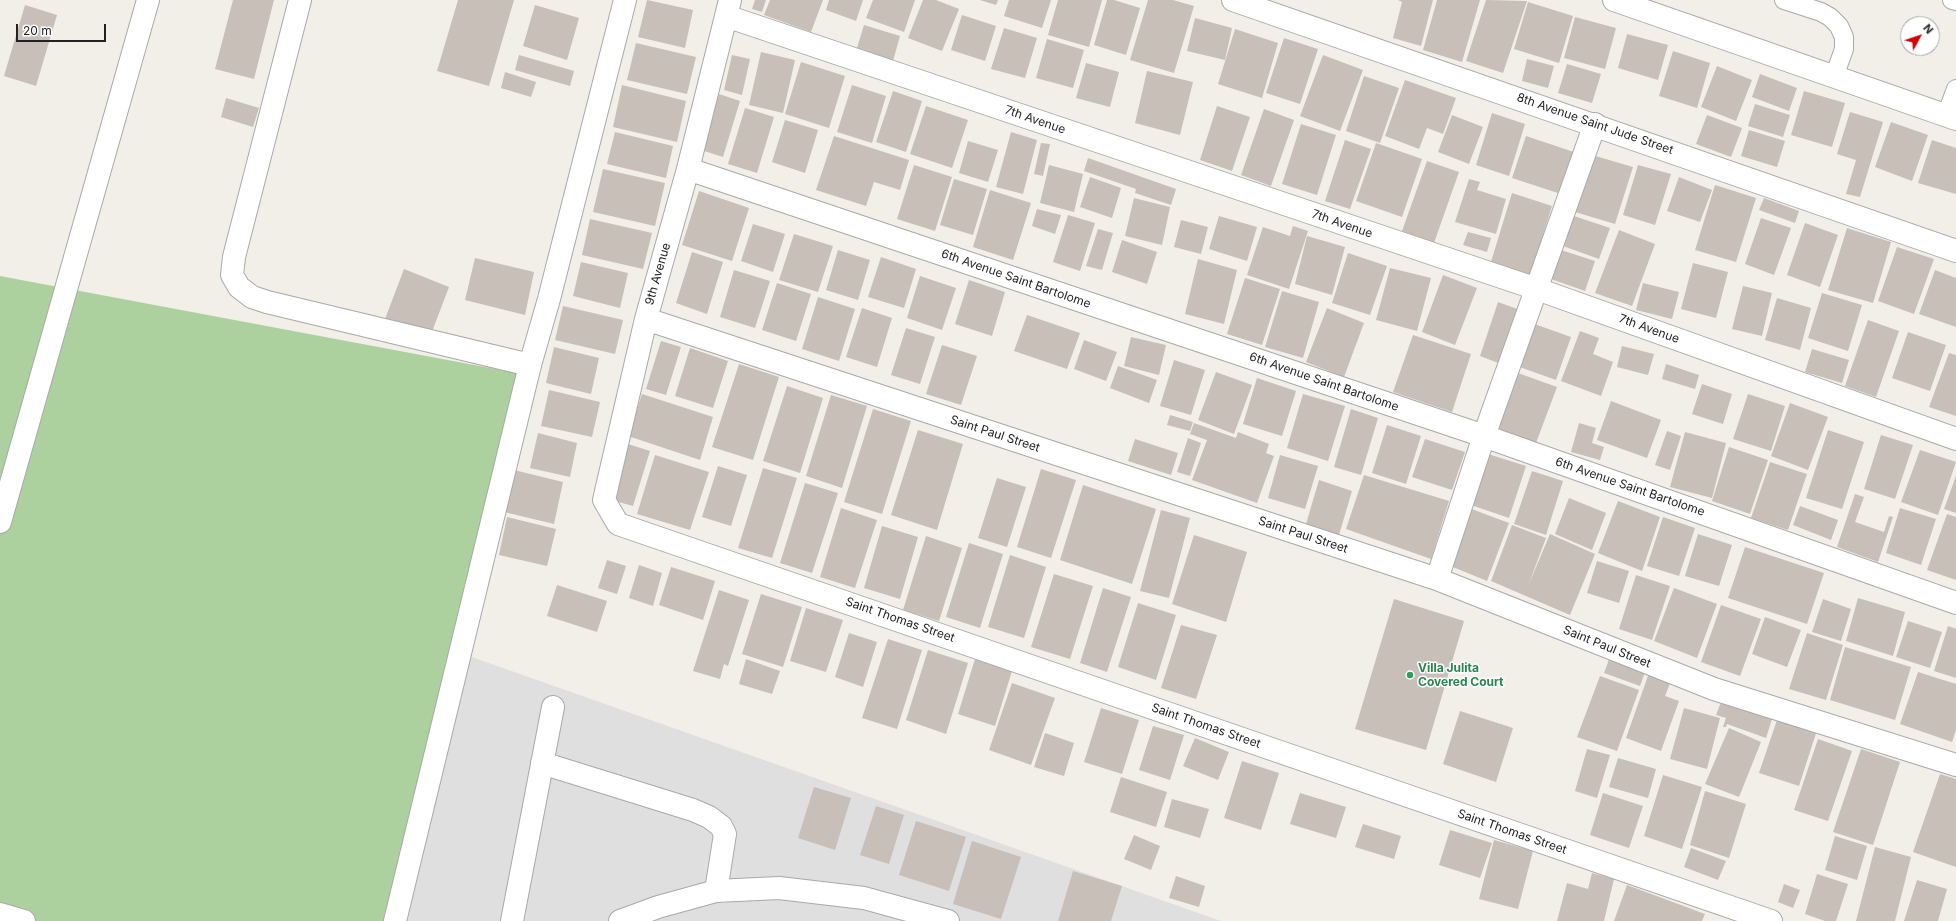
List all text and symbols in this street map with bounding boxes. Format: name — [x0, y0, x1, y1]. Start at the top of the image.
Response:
scale bar — [18, 16, 108, 42]
north arrow — [1900, 16, 1940, 56]
text: N — [1920, 21, 1936, 37]
text: 20 m — [23, 23, 52, 38]
street label: 8th Avenue Saint Jude Street — [1515, 90, 1675, 158]
street label: 7th Avenue — [1003, 103, 1067, 137]
street label: 7th Avenue — [1310, 207, 1374, 241]
street label: 9th Avenue — [642, 241, 674, 307]
street label: 6th Avenue Saint Bartolome — [939, 247, 1093, 311]
street label: 7th Avenue — [1617, 311, 1681, 347]
street label: 6th Avenue Saint Bartolome — [1247, 350, 1401, 414]
street label: Saint Paul Street — [948, 413, 1042, 455]
street label: 6th Avenue Saint Bartolome — [1553, 455, 1707, 519]
street label: Saint Paul Street — [1256, 514, 1350, 556]
street label: Saint Thomas Street — [843, 595, 957, 645]
street label: Saint Paul Street — [1561, 623, 1653, 671]
place label: Villa Julita Covered Court — [1418, 661, 1504, 689]
marker: Villa Julita Covered Court — [1405, 670, 1415, 680]
street label: Saint Thomas Street — [1149, 701, 1263, 751]
street label: Saint Thomas Street — [1455, 807, 1569, 857]

